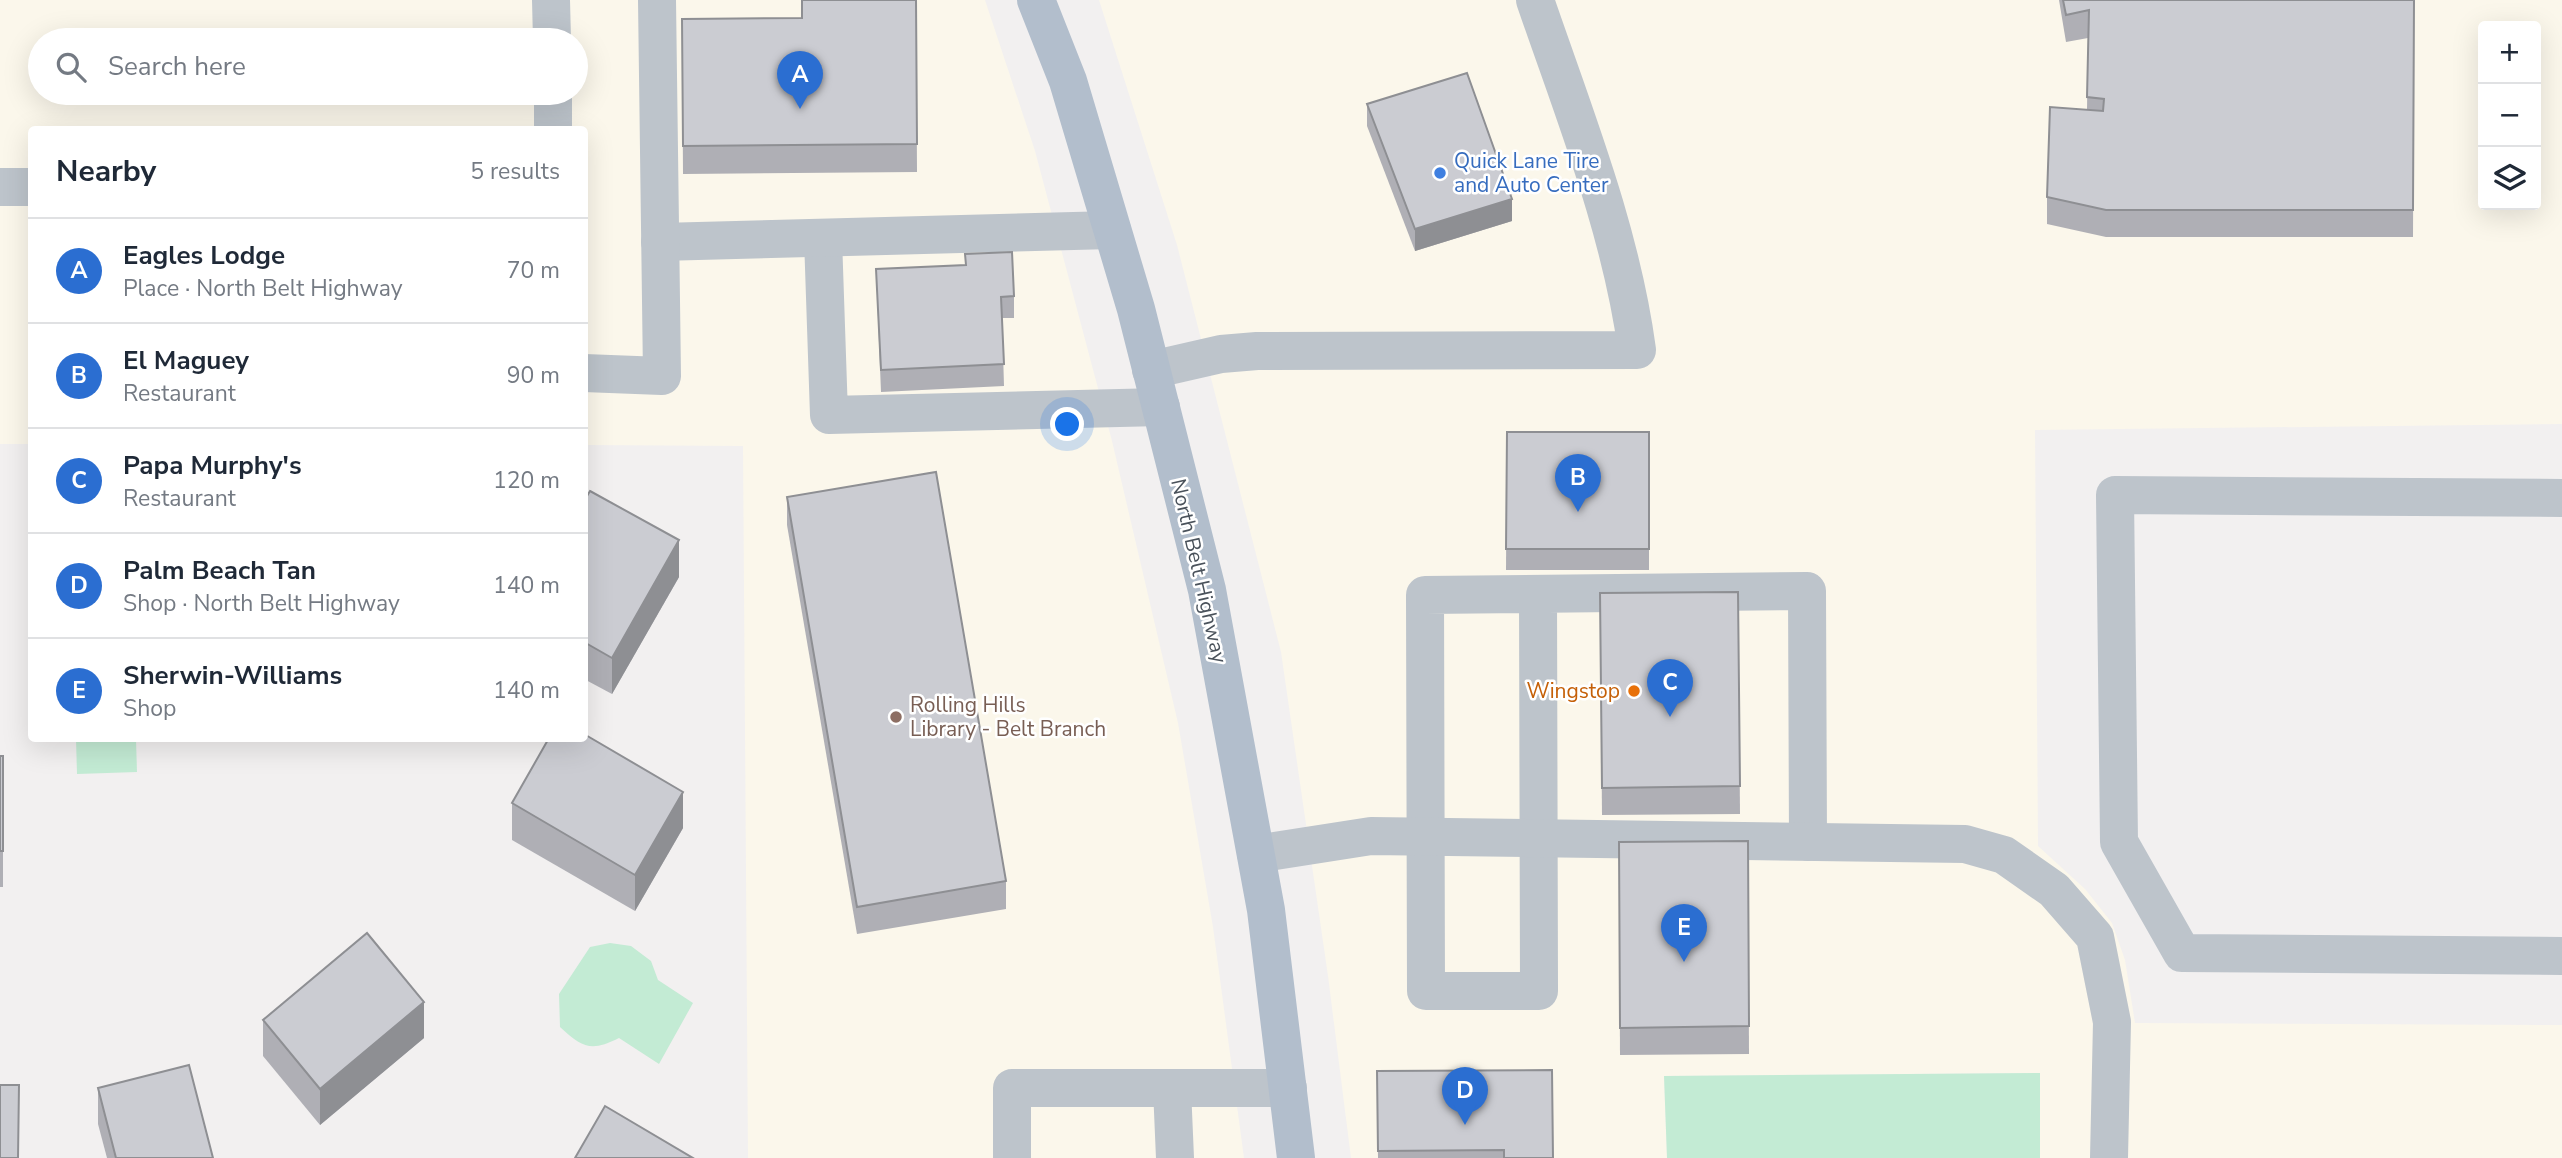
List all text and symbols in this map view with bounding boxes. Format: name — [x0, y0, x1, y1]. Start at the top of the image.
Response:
map controls — [2478, 21, 2541, 210]
button: + — [2478, 21, 2541, 84]
search box — [28, 28, 588, 105]
icon: search — [52, 48, 90, 86]
text: Search here — [108, 49, 246, 84]
pin: A — [777, 51, 823, 109]
button: − — [2478, 84, 2541, 147]
place label: Quick Lane Tire and Auto Center — [1454, 147, 1609, 199]
button: layers — [2478, 147, 2541, 210]
text: Nearby — [56, 151, 156, 192]
text: 5 results — [470, 156, 560, 187]
marker: Quick Lane Tire and Auto Center — [1432, 165, 1448, 181]
text: Eagles Lodge — [123, 238, 285, 273]
text: A — [70, 255, 88, 286]
text: 70 m — [507, 255, 560, 286]
text: Place · North Belt Highway — [123, 273, 403, 304]
text: El Maguey — [123, 343, 249, 378]
text: B — [71, 360, 87, 391]
text: 90 m — [507, 360, 560, 391]
text: Restaurant — [123, 378, 236, 409]
your location — [1050, 407, 1084, 441]
text: Papa Murphy's — [123, 448, 302, 483]
pin: B — [1555, 454, 1601, 512]
text: C — [71, 465, 87, 496]
text: 120 m — [493, 465, 560, 496]
street label: North Belt Highway — [1164, 476, 1234, 666]
text: Restaurant — [123, 483, 236, 514]
text: Palm Beach Tan — [123, 553, 316, 588]
text: D — [70, 570, 88, 601]
text: 140 m — [493, 570, 560, 601]
text: Shop · North Belt Highway — [123, 588, 400, 619]
text: Sherwin-Williams — [123, 658, 342, 693]
pin: C — [1647, 659, 1693, 717]
text: E — [72, 675, 86, 706]
text: 140 m — [493, 675, 560, 706]
place label: Wingstop — [1527, 677, 1620, 705]
marker: Wingstop — [1626, 683, 1642, 699]
place label: Rolling Hills Library - Belt Branch — [910, 691, 1106, 743]
text: Shop — [123, 693, 176, 724]
marker: Rolling Hills Library - Belt Branch — [888, 709, 904, 725]
pin: E — [1661, 904, 1707, 962]
pin: D — [1442, 1067, 1488, 1125]

